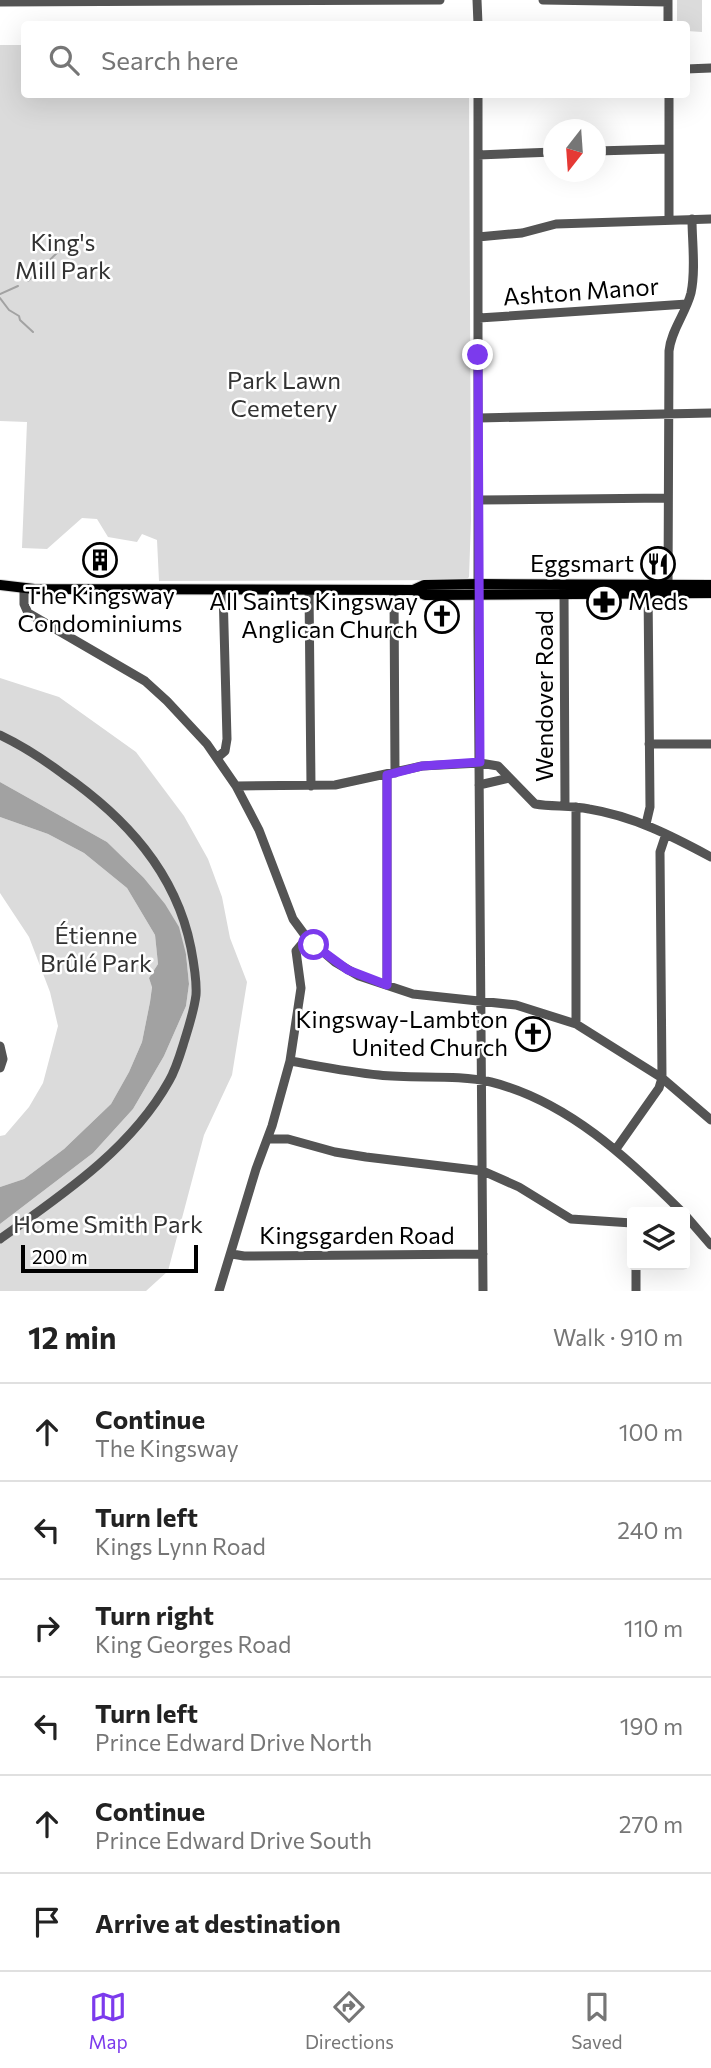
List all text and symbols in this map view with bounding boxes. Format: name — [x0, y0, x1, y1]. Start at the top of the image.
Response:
search box — [21, 21, 690, 98]
icon: search — [45, 41, 83, 79]
text: Search here — [101, 44, 239, 75]
north arrow — [543, 119, 606, 182]
park label: King's Mill Park — [15, 227, 111, 284]
street label: Ashton Manor — [502, 271, 660, 310]
route end — [462, 339, 493, 370]
park label: Park Lawn Cemetery — [227, 365, 341, 422]
building icon: The Kingsway Condominiums — [81, 541, 119, 579]
restaurant icon: Eggsmart — [639, 545, 677, 583]
place label: Eggsmart — [530, 548, 634, 577]
place label: The Kingsway Condominiums — [17, 580, 183, 637]
pharmacy icon: Meds — [585, 583, 623, 621]
place label: All Saints Kingsway Anglican Church — [209, 586, 418, 643]
place label: Meds — [628, 586, 688, 615]
church icon: All Saints Kingsway Anglican Church — [423, 597, 461, 635]
street label: Wendover Road — [529, 610, 558, 782]
park label: Étienne Brûlé Park — [40, 920, 152, 977]
route start — [298, 929, 329, 960]
place label: Kingsway-Lambton United Church — [295, 1004, 508, 1061]
church icon: Kingsway-Lambton United Church — [514, 1015, 552, 1053]
map controls — [627, 1207, 690, 1270]
button: layers — [627, 1207, 690, 1270]
park label: Home Smith Park — [13, 1209, 203, 1238]
street label: Kingsgarden Road — [259, 1220, 455, 1249]
scale bar — [21, 1242, 198, 1274]
text: 200 m — [32, 1245, 88, 1268]
text: 12 min — [28, 1318, 116, 1355]
text: Walk · 910 m — [553, 1323, 683, 1351]
text: Continue — [95, 1403, 205, 1434]
icon: ahead — [28, 1413, 66, 1451]
text: 100 m — [619, 1418, 683, 1446]
text: The Kingsway — [95, 1434, 239, 1462]
text: Turn left — [95, 1501, 198, 1532]
icon: left — [28, 1511, 66, 1549]
text: 240 m — [617, 1516, 683, 1544]
text: Kings Lynn Road — [95, 1532, 266, 1560]
text: Turn right — [95, 1599, 214, 1630]
icon: right — [28, 1609, 66, 1647]
text: 110 m — [624, 1614, 683, 1642]
text: King Georges Road — [95, 1630, 291, 1658]
text: Turn left — [95, 1697, 198, 1728]
icon: left — [28, 1707, 66, 1745]
text: 190 m — [620, 1712, 683, 1740]
text: Prince Edward Drive North — [95, 1728, 372, 1756]
text: Continue — [95, 1795, 205, 1826]
icon: ahead — [28, 1805, 66, 1843]
text: 270 m — [619, 1810, 683, 1838]
text: Prince Edward Drive South — [95, 1826, 372, 1854]
icon: arrive — [28, 1903, 66, 1941]
text: Arrive at destination — [95, 1907, 341, 1938]
tab: Map — [89, 1988, 128, 2053]
tab: Directions — [305, 1988, 394, 2053]
tab: Saved — [571, 1988, 622, 2053]

